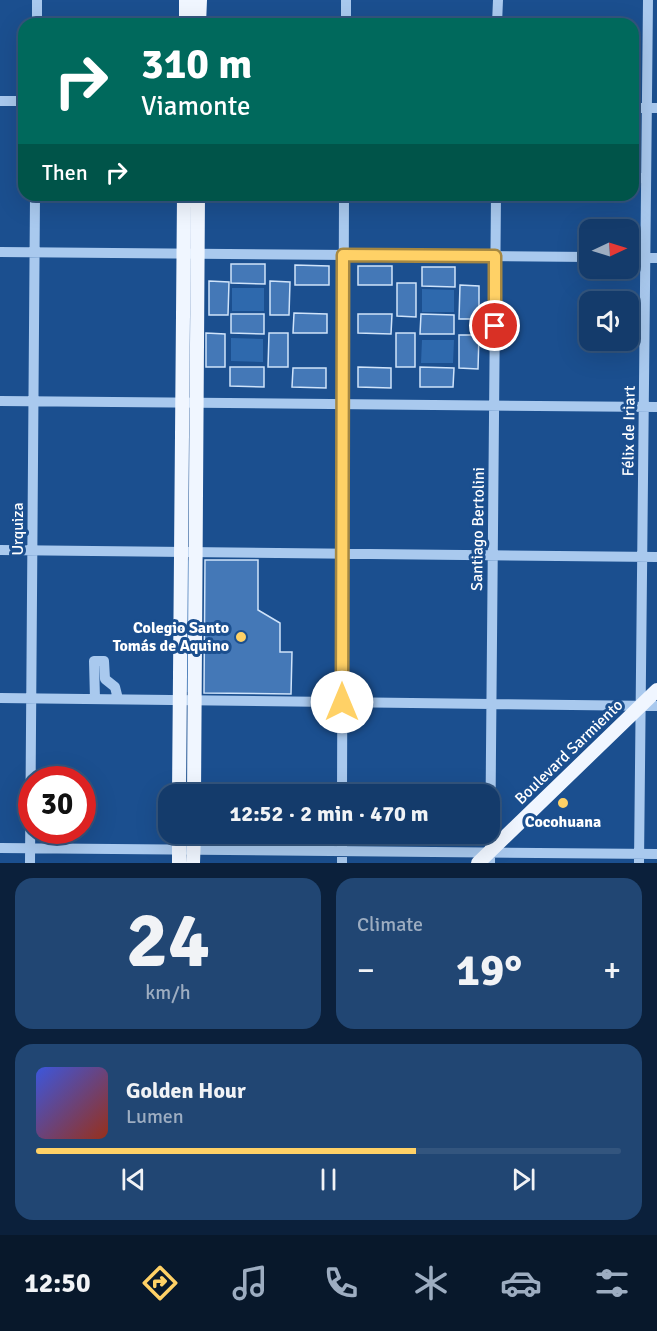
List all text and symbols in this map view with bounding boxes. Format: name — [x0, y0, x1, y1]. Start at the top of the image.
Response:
text: 310 m — [141, 39, 252, 90]
icon: right — [42, 42, 120, 120]
text: Viamonte — [141, 90, 251, 123]
icon: right — [100, 156, 133, 189]
text: Then — [42, 159, 88, 186]
north arrow — [579, 219, 639, 279]
map controls — [579, 219, 639, 351]
button: sound — [579, 291, 639, 351]
pin — [469, 300, 520, 351]
icon: arrive — [478, 309, 511, 342]
street label: Félix de Iriart — [618, 385, 640, 477]
street label: Santiago Bertolini — [467, 467, 489, 591]
street label: Urquiza — [8, 502, 28, 556]
place label: Colegio Santo Tomás de Aquino — [113, 618, 229, 656]
marker: Colegio Santo Tomás de Aquino — [234, 630, 248, 644]
position arrow — [310, 670, 374, 734]
street label: Boulevard Sarmiento — [511, 695, 627, 809]
speed limit sign: 30 — [18, 766, 96, 844]
marker: Cocohuana — [556, 796, 570, 810]
text: 12:52 · 2 min · 470 m — [229, 800, 429, 827]
place label: Cocohuana — [525, 812, 601, 832]
text: 24 — [126, 893, 210, 989]
text: Climate — [357, 912, 423, 937]
text: 19° — [456, 943, 522, 998]
text: − — [357, 950, 375, 991]
text: + — [603, 950, 621, 991]
text: km/h — [145, 980, 191, 1005]
text: Golden Hour — [126, 1077, 246, 1104]
text: Lumen — [126, 1104, 184, 1129]
icon: previous — [117, 1163, 150, 1196]
icon: pause — [312, 1163, 345, 1196]
icon: next — [507, 1163, 540, 1196]
icon: directions — [139, 1262, 181, 1304]
icon: music — [229, 1262, 271, 1304]
icon: phone — [320, 1262, 362, 1304]
icon: climate — [410, 1262, 452, 1304]
icon: car — [500, 1262, 542, 1304]
icon: filters — [591, 1262, 633, 1304]
text: 12:50 — [24, 1267, 90, 1300]

